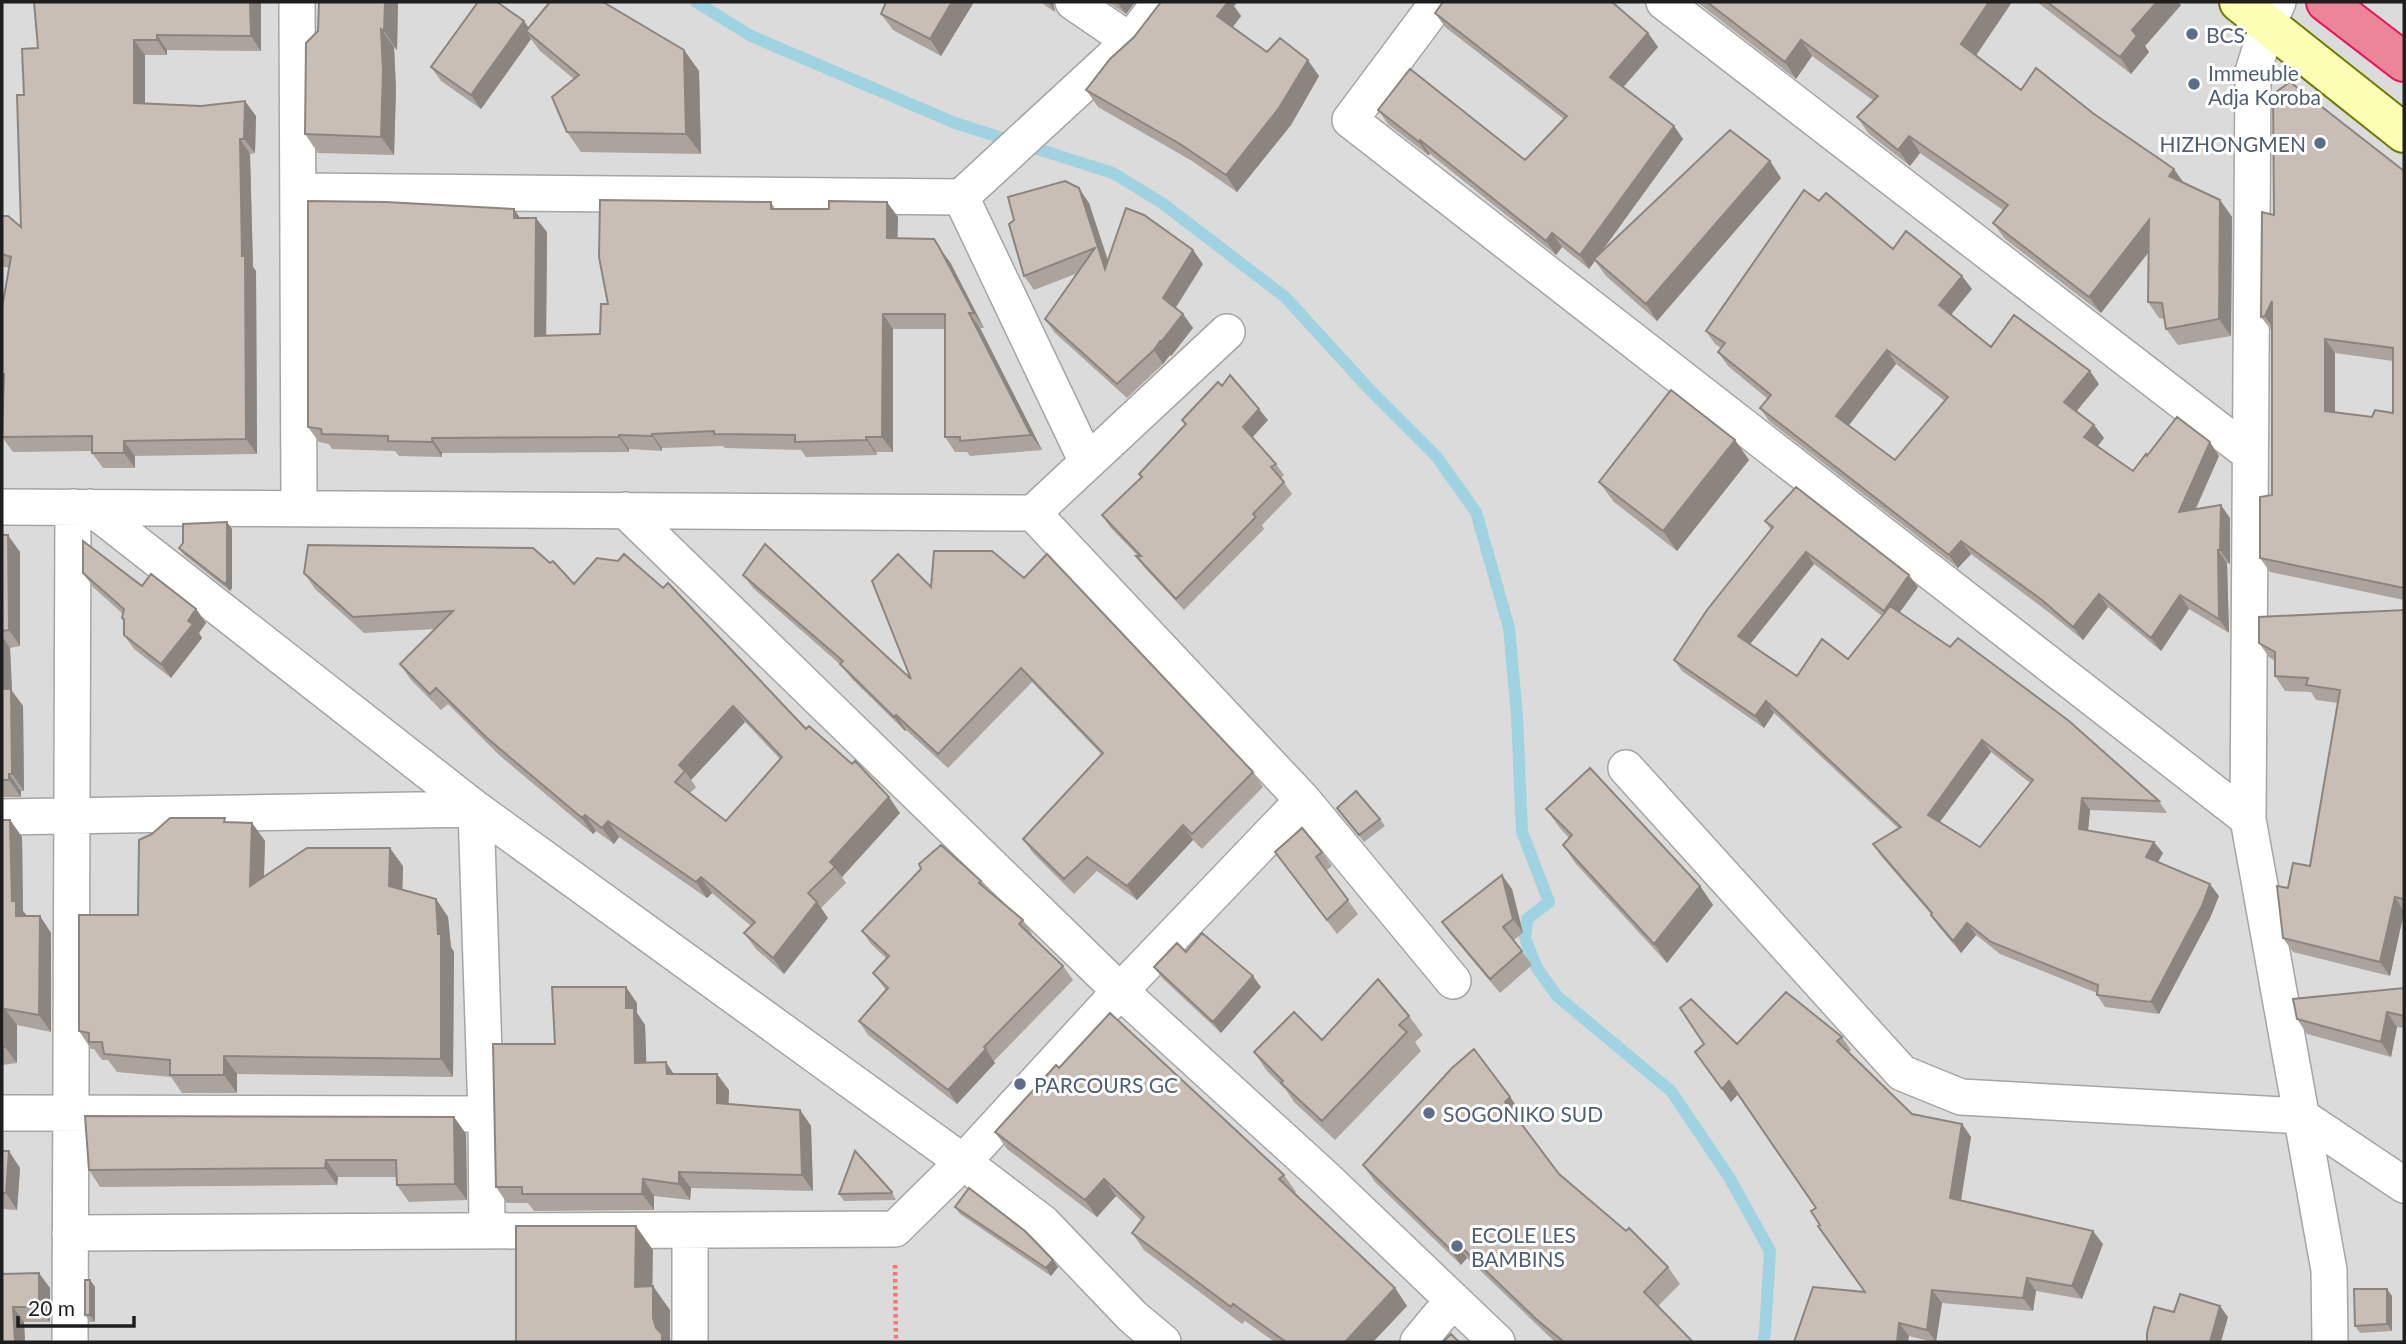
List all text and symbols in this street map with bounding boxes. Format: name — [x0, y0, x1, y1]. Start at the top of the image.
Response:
place label: BCS — [2206, 22, 2245, 47]
marker: BCS — [2184, 26, 2200, 42]
place label: Immeuble Adja Koroba — [2208, 60, 2321, 109]
marker: Immeuble Adja Koroba — [2186, 76, 2202, 92]
place label: HIZHONGMEN — [2160, 131, 2306, 156]
marker: HIZHONGMEN — [2312, 135, 2328, 151]
place label: PARCOURS GC — [1034, 1072, 1178, 1097]
marker: PARCOURS GC — [1012, 1076, 1028, 1092]
place label: SOGONIKO SUD — [1443, 1101, 1603, 1126]
marker: SOGONIKO SUD — [1421, 1105, 1437, 1121]
place label: ECOLE LES BAMBINS — [1471, 1222, 1576, 1271]
marker: ECOLE LES BAMBINS — [1449, 1238, 1465, 1254]
scale bar — [18, 1284, 133, 1328]
text: 20 m — [28, 1295, 75, 1320]

